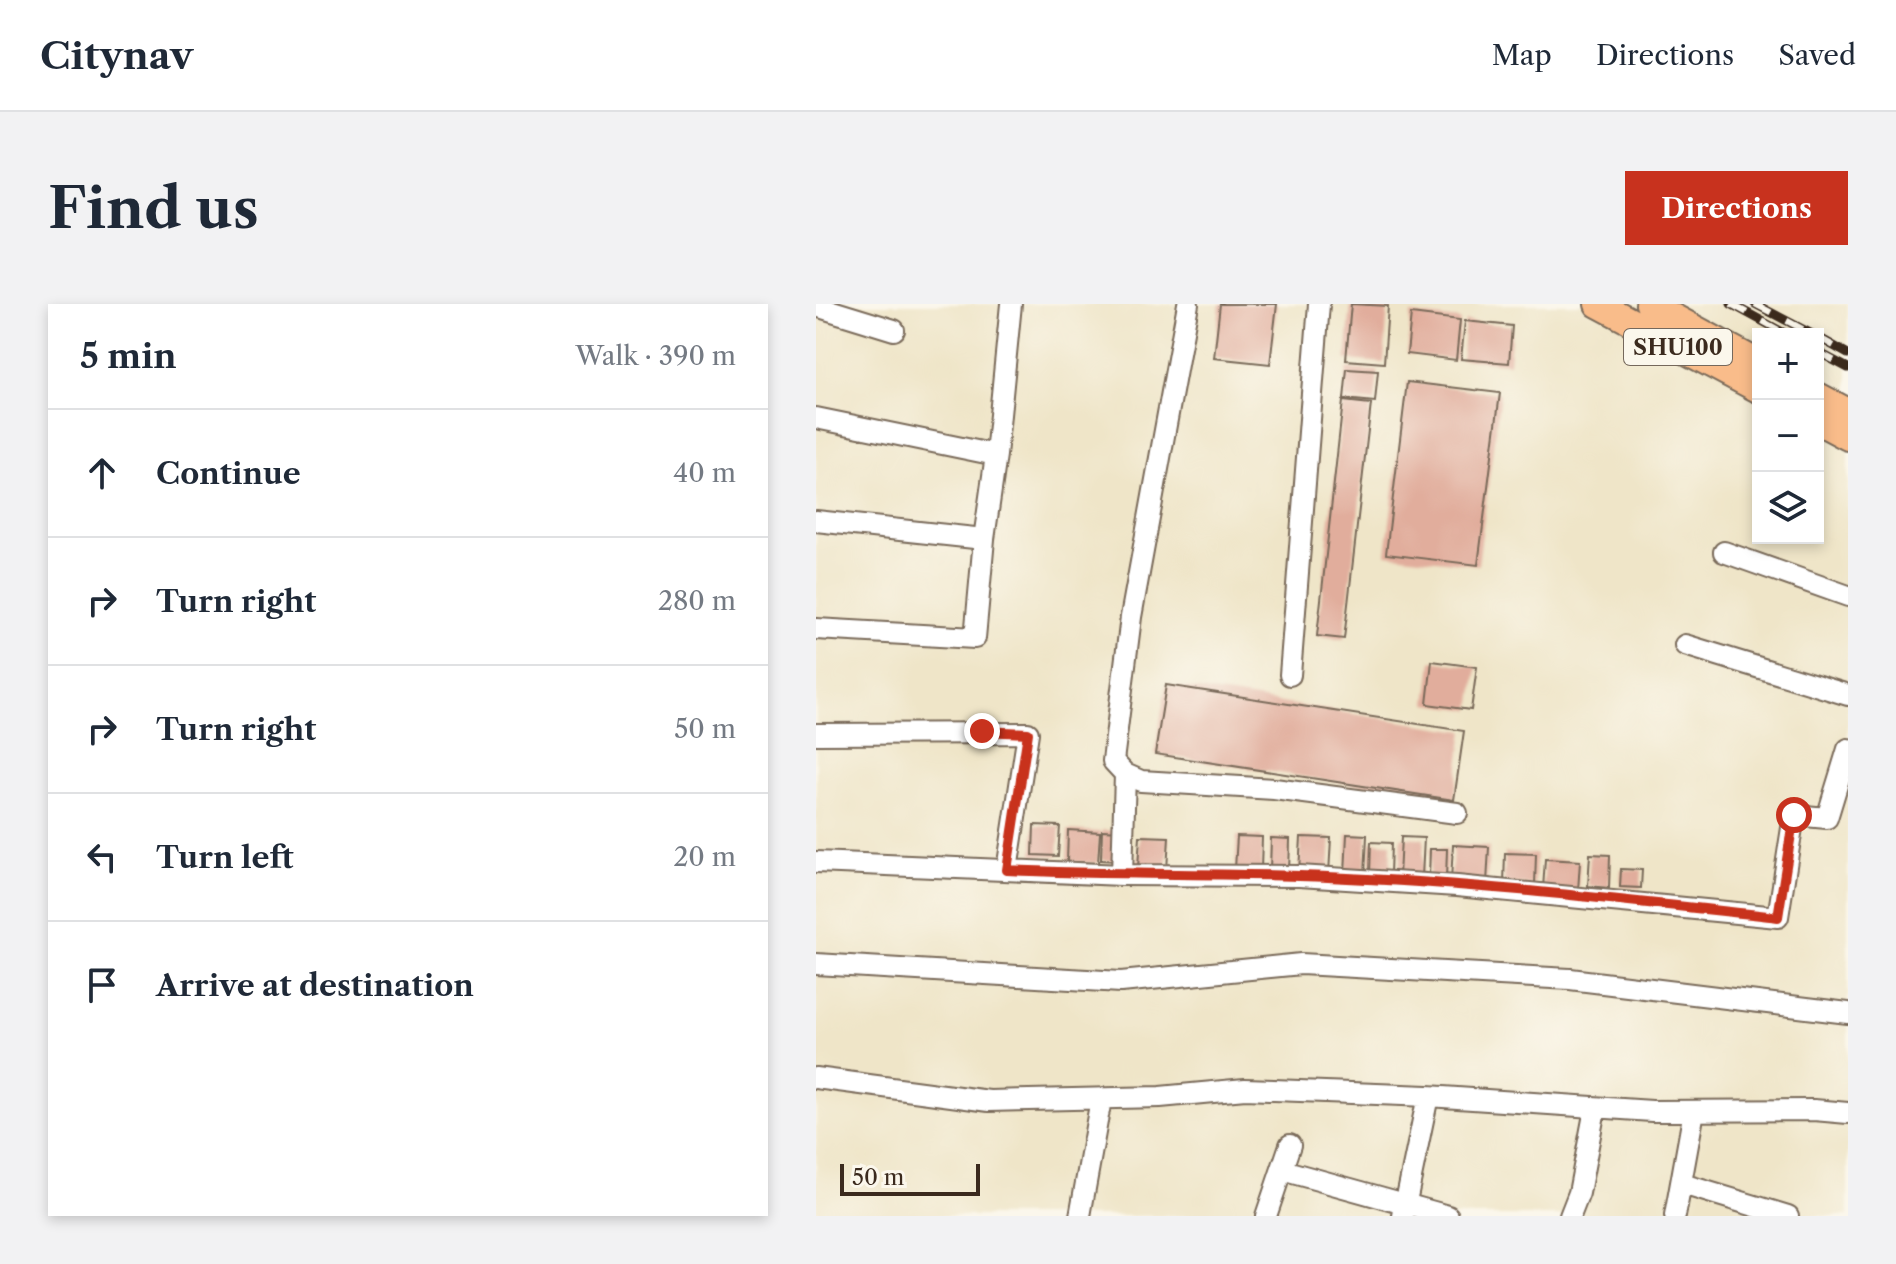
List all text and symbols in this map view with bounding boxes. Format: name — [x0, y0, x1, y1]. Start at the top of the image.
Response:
text: Citynav — [40, 32, 193, 79]
text: Map — [1492, 38, 1552, 72]
text: Directions — [1596, 38, 1734, 72]
text: Saved — [1778, 38, 1856, 72]
button: Directions — [1625, 171, 1848, 245]
text: Find us — [48, 174, 259, 243]
map controls — [1752, 328, 1824, 544]
button: + — [1752, 328, 1824, 400]
road number: SHU100 — [1624, 329, 1732, 365]
text: 5 min — [80, 335, 177, 377]
text: Walk · 390 m — [576, 340, 736, 372]
button: − — [1752, 400, 1824, 472]
icon: ahead — [80, 451, 124, 495]
text: Continue — [156, 455, 301, 492]
text: 40 m — [673, 457, 736, 489]
button: layers — [1752, 472, 1824, 544]
icon: right — [80, 579, 124, 623]
text: Turn right — [156, 583, 316, 620]
text: 280 m — [658, 585, 736, 617]
icon: right — [80, 707, 124, 751]
text: Turn right — [156, 711, 316, 748]
text: 50 m — [674, 713, 736, 745]
route end — [964, 713, 1000, 749]
route start — [1776, 797, 1812, 833]
icon: left — [80, 835, 124, 879]
text: Turn left — [156, 839, 293, 876]
text: 20 m — [673, 841, 736, 873]
icon: arrive — [80, 963, 124, 1007]
text: Arrive at destination — [156, 967, 474, 1004]
scale bar — [840, 1160, 980, 1196]
text: 50 m — [852, 1164, 904, 1191]

